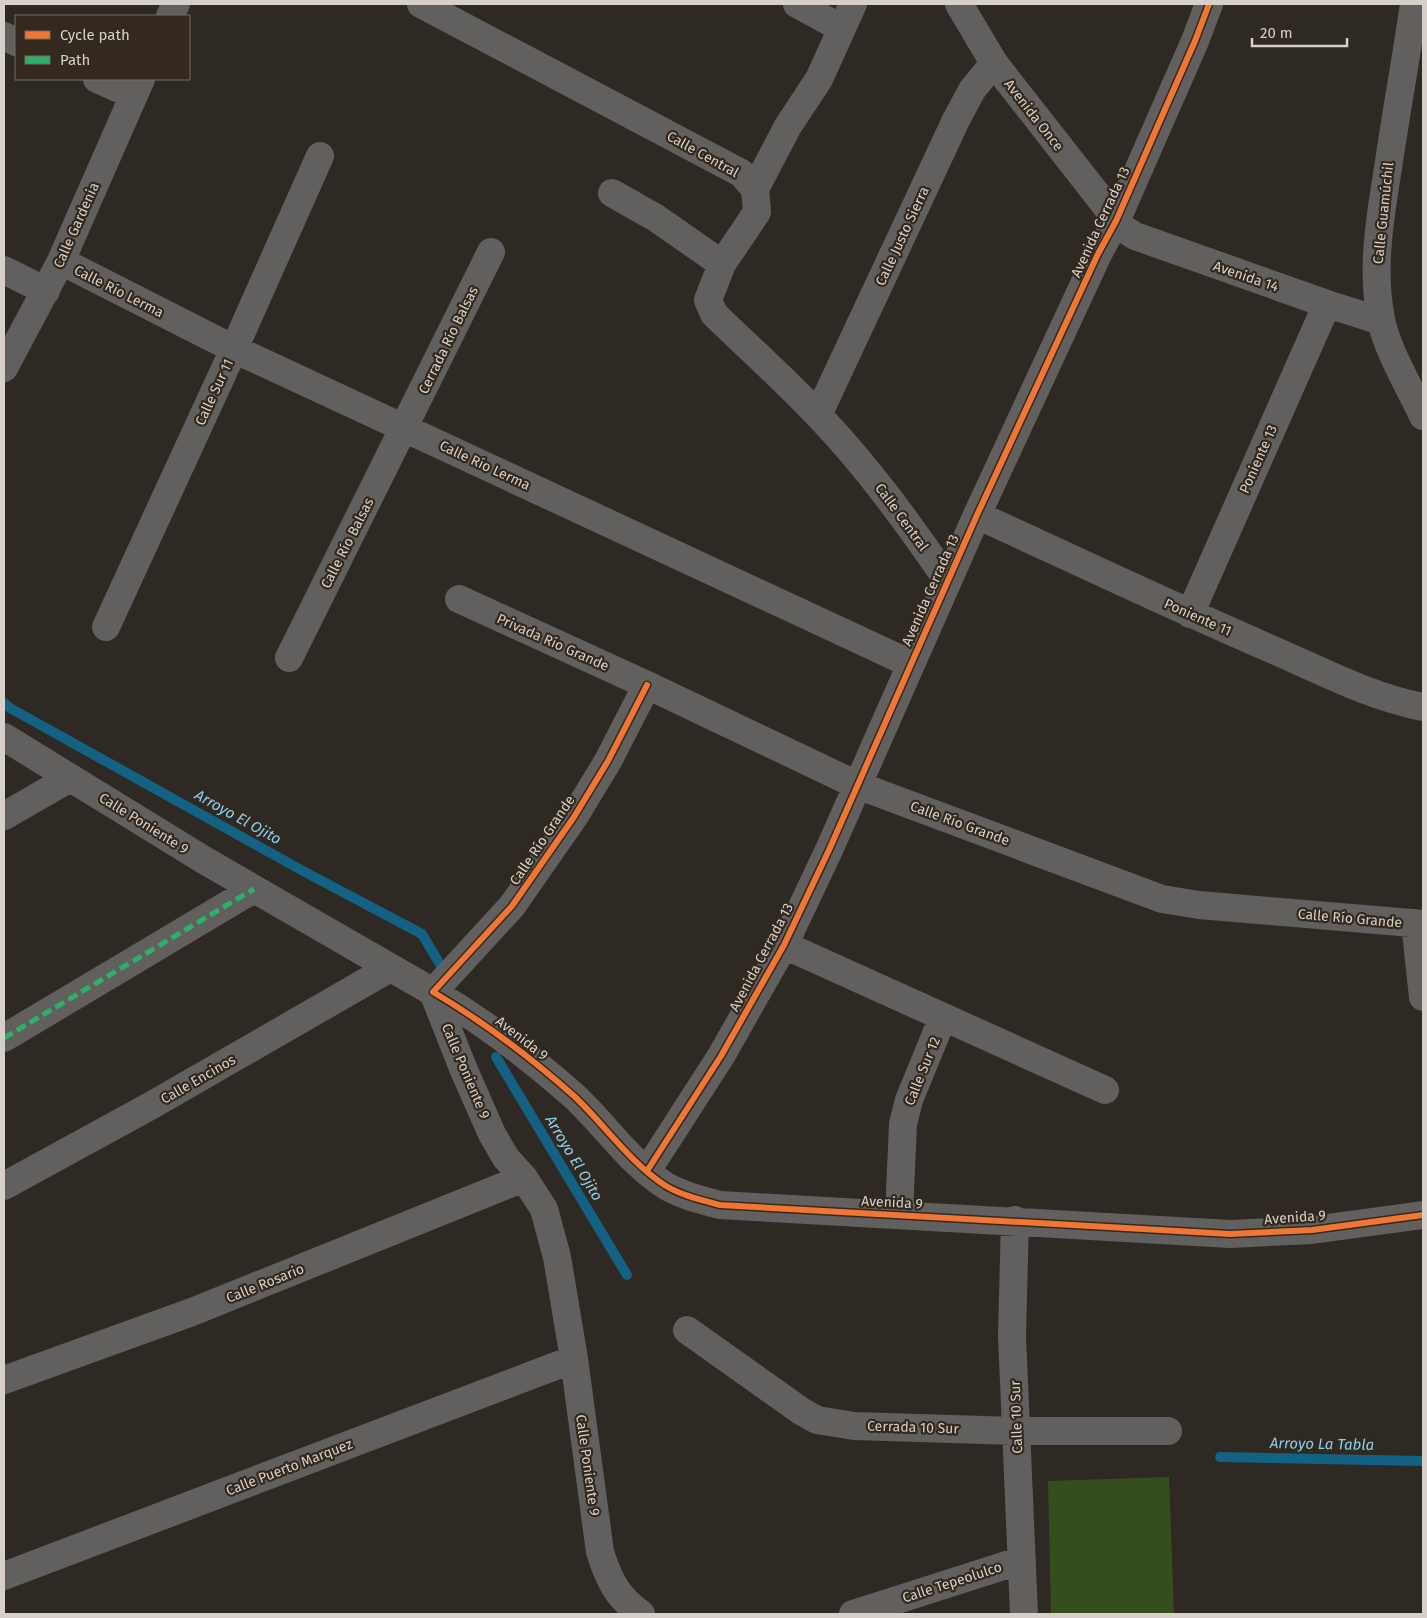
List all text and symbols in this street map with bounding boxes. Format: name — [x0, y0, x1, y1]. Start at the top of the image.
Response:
legend — [15, 15, 190, 80]
scale bar — [1252, 15, 1347, 47]
text: 20 m — [1260, 24, 1293, 42]
text: Cycle path — [60, 26, 130, 44]
text: Path — [60, 51, 90, 69]
street label: Avenida Once — [1000, 76, 1067, 155]
street label: Calle Central — [664, 128, 742, 181]
street label: Calle Guamúchil — [1370, 161, 1397, 265]
street label: Avenida Cerrada 13 — [1067, 164, 1134, 280]
street label: Calle Gardenia — [50, 180, 103, 271]
street label: Calle Justo Sierra — [872, 184, 933, 289]
street label: Avenida 14 — [1211, 257, 1281, 296]
street label: Calle Río Lerma — [71, 262, 166, 321]
street label: Cerrada Río Balsas — [415, 283, 482, 397]
street label: Calle Sur 11 — [192, 356, 237, 428]
street label: Poniente 13 — [1236, 422, 1281, 496]
street label: Calle Río Lerma — [437, 437, 533, 494]
street label: Calle Central — [871, 480, 932, 554]
street label: Calle Río Balsas — [317, 495, 378, 591]
street label: Avenida Cerrada 13 — [898, 532, 963, 649]
street label: Poniente 11 — [1161, 595, 1234, 640]
street label: Privada Río Grande — [494, 610, 612, 675]
water label: Arroyo El Ojito — [191, 785, 284, 848]
street label: Calle Poniente 9 — [96, 789, 192, 858]
street label: Calle Río Grande — [506, 792, 579, 888]
street label: Calle Río Grande — [908, 798, 1012, 849]
street label: Avenida Cerrada 13 — [726, 900, 797, 1014]
street label: Calle Río Grande — [1297, 905, 1403, 932]
street label: Avenida 9 — [492, 1013, 551, 1064]
street label: Calle Poniente 9 — [438, 1021, 493, 1121]
street label: Calle Sur 12 — [901, 1034, 944, 1108]
street label: Calle Encinos — [158, 1051, 239, 1108]
water label: Arroyo El Ojito — [541, 1111, 607, 1204]
street label: Avenida 9 — [861, 1192, 923, 1213]
street label: Avenida 9 — [1264, 1207, 1326, 1228]
street label: Calle Rosario — [224, 1260, 307, 1307]
street label: Calle 10 Sur — [1007, 1379, 1026, 1454]
street label: Calle Poniente 9 — [572, 1413, 603, 1517]
street label: Cerrada 10 Sur — [867, 1417, 960, 1438]
water label: Arroyo La Tabla — [1269, 1434, 1374, 1454]
street label: Calle Puerto Marquez — [224, 1436, 355, 1499]
street label: Calle Tepeolulco — [900, 1558, 1004, 1607]

